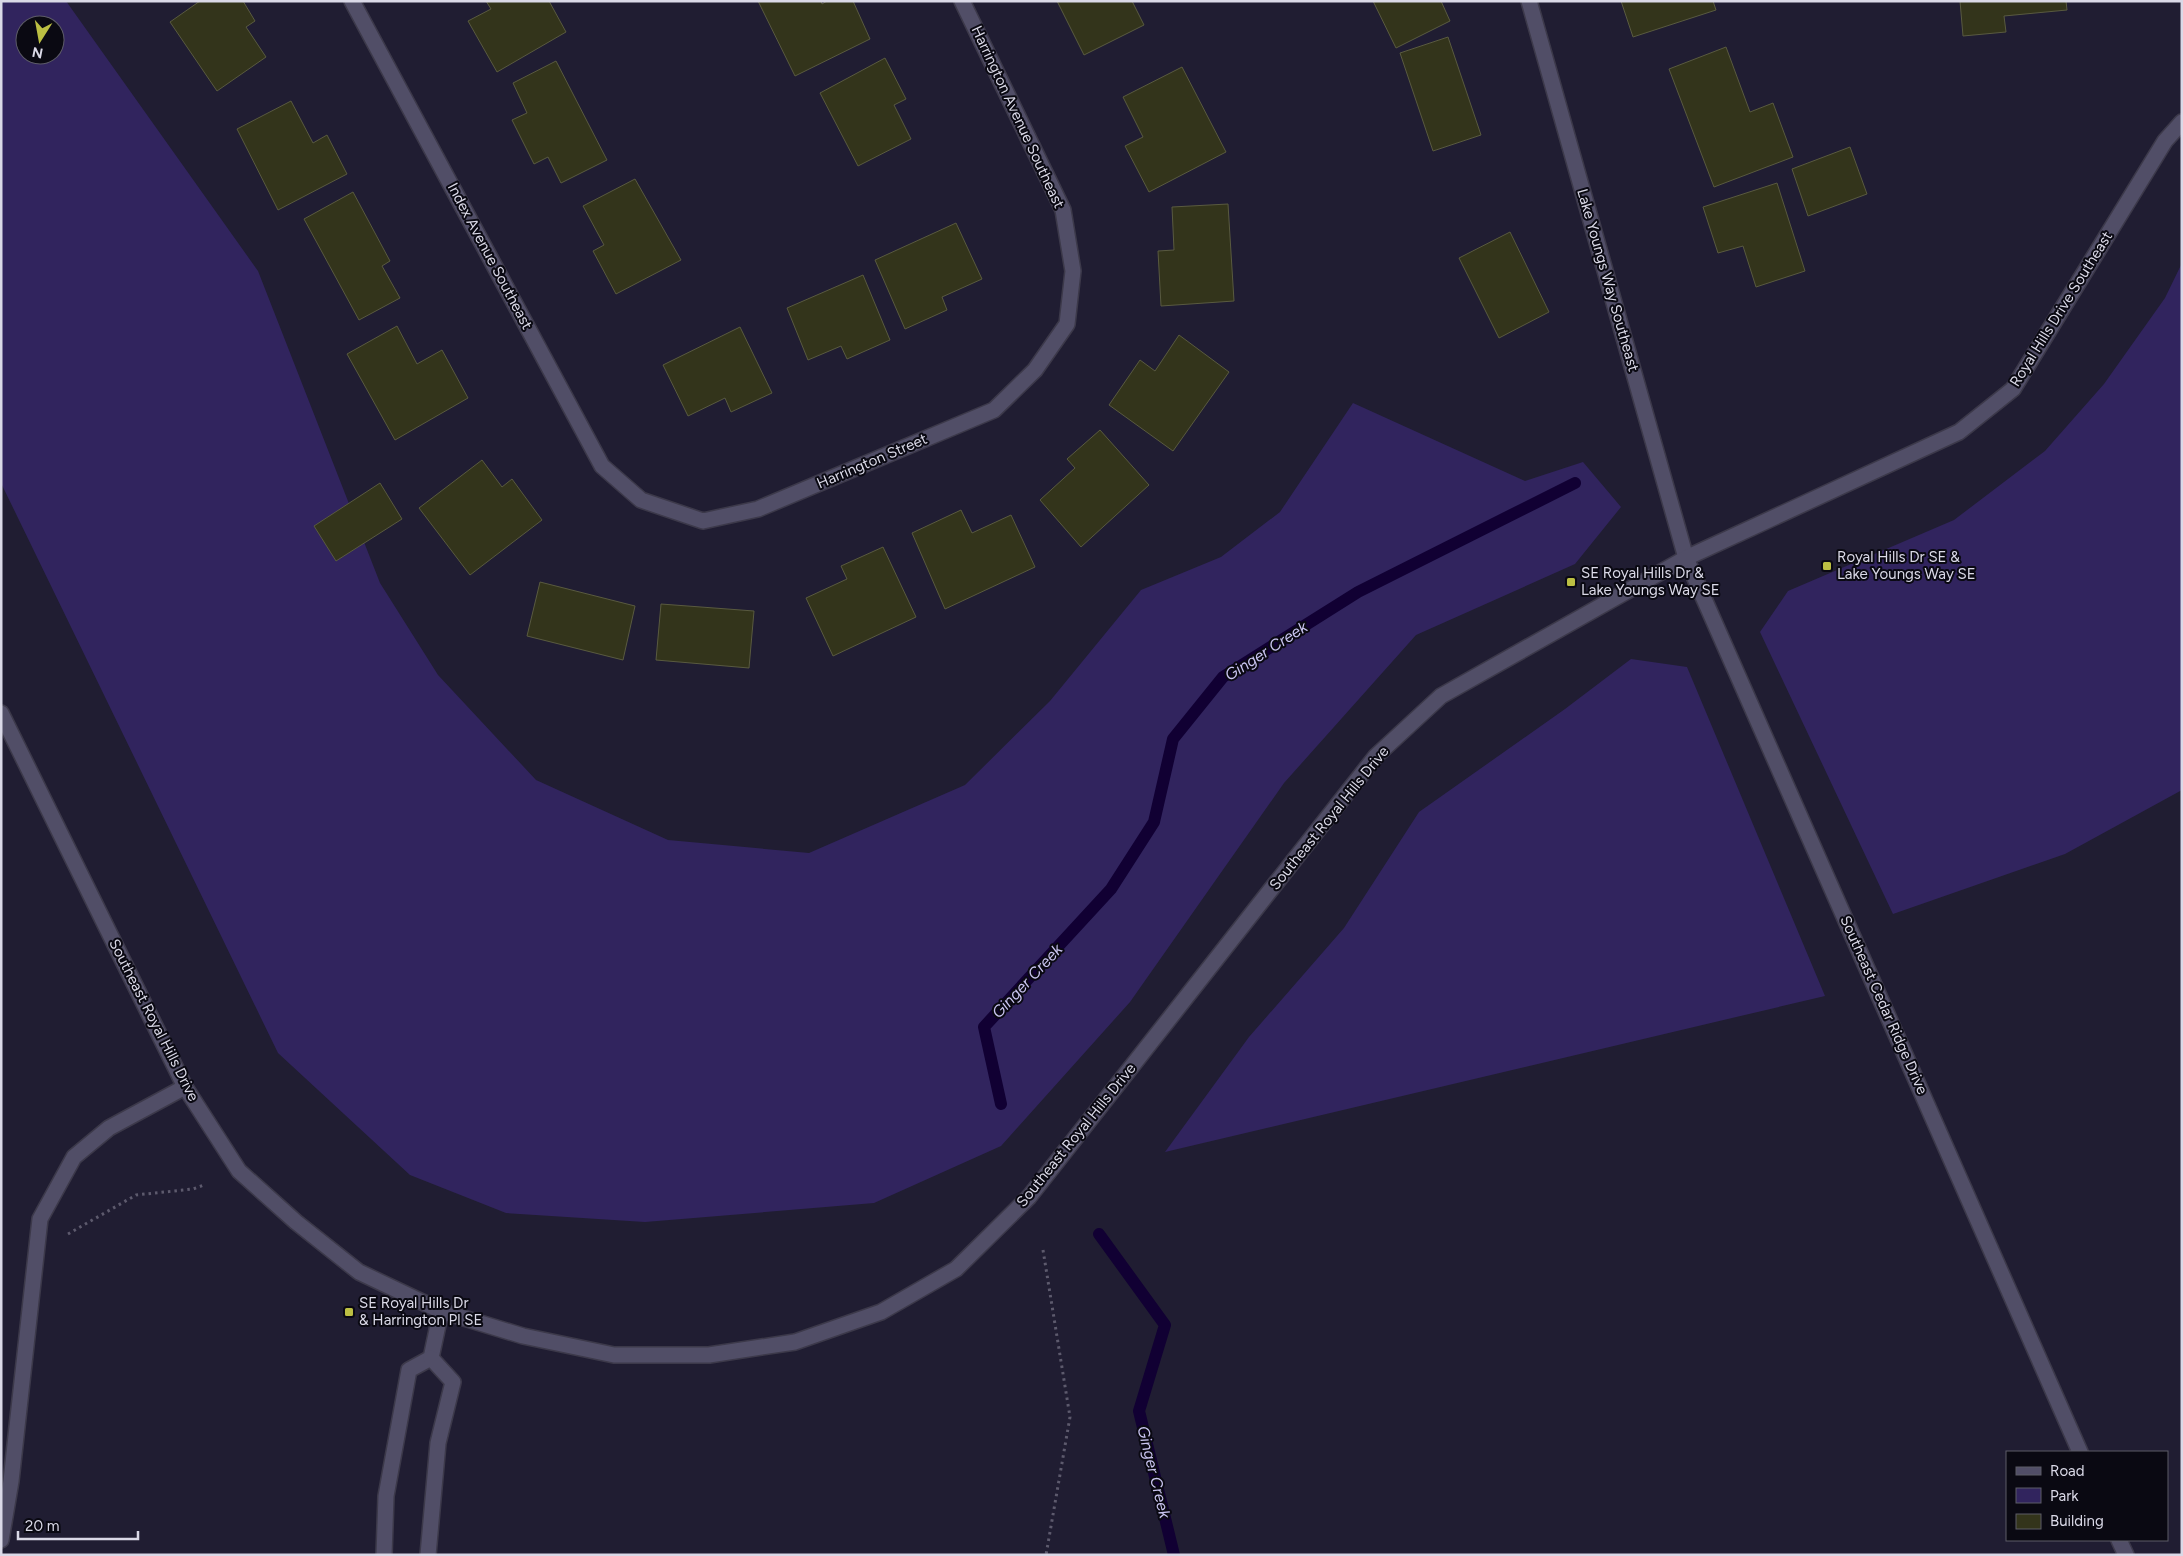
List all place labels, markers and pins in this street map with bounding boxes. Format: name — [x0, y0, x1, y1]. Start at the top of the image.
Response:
place label: Royal Hills Dr SE & Lake Youngs Way SE — [1837, 548, 1976, 583]
marker: Royal Hills Dr SE & Lake Youngs Way SE — [1821, 560, 1833, 572]
place label: SE Royal Hills Dr & Lake Youngs Way SE — [1581, 564, 1720, 599]
marker: SE Royal Hills Dr & Lake Youngs Way SE — [1565, 576, 1577, 588]
place label: SE Royal Hills Dr & Harrington Pl SE — [359, 1294, 482, 1329]
marker: SE Royal Hills Dr & Harrington Pl SE — [343, 1306, 355, 1318]

